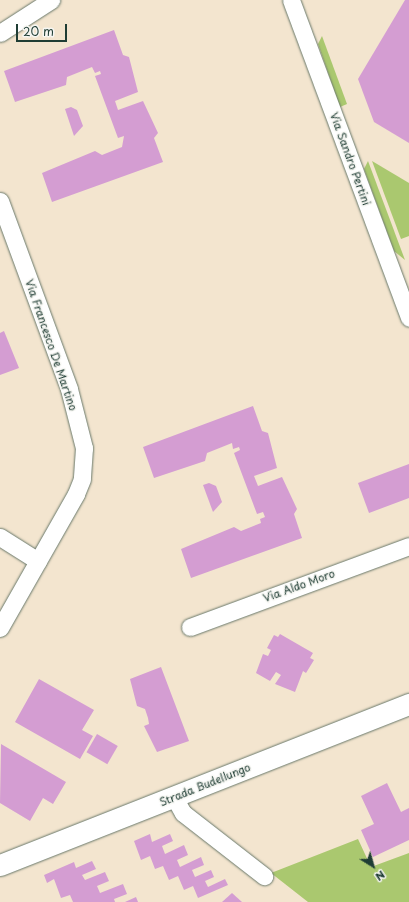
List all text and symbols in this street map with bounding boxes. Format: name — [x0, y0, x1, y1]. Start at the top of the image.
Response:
scale bar — [18, 16, 69, 42]
text: 20 m — [23, 22, 54, 40]
street label: Via Sandro Pertini — [327, 111, 373, 207]
street label: Via Francesco De Martino — [22, 278, 80, 412]
street label: Via Aldo Moro — [261, 567, 337, 605]
street label: Strada Budellungo — [157, 761, 253, 809]
north arrow — [353, 846, 393, 886]
text: N — [372, 867, 389, 885]

